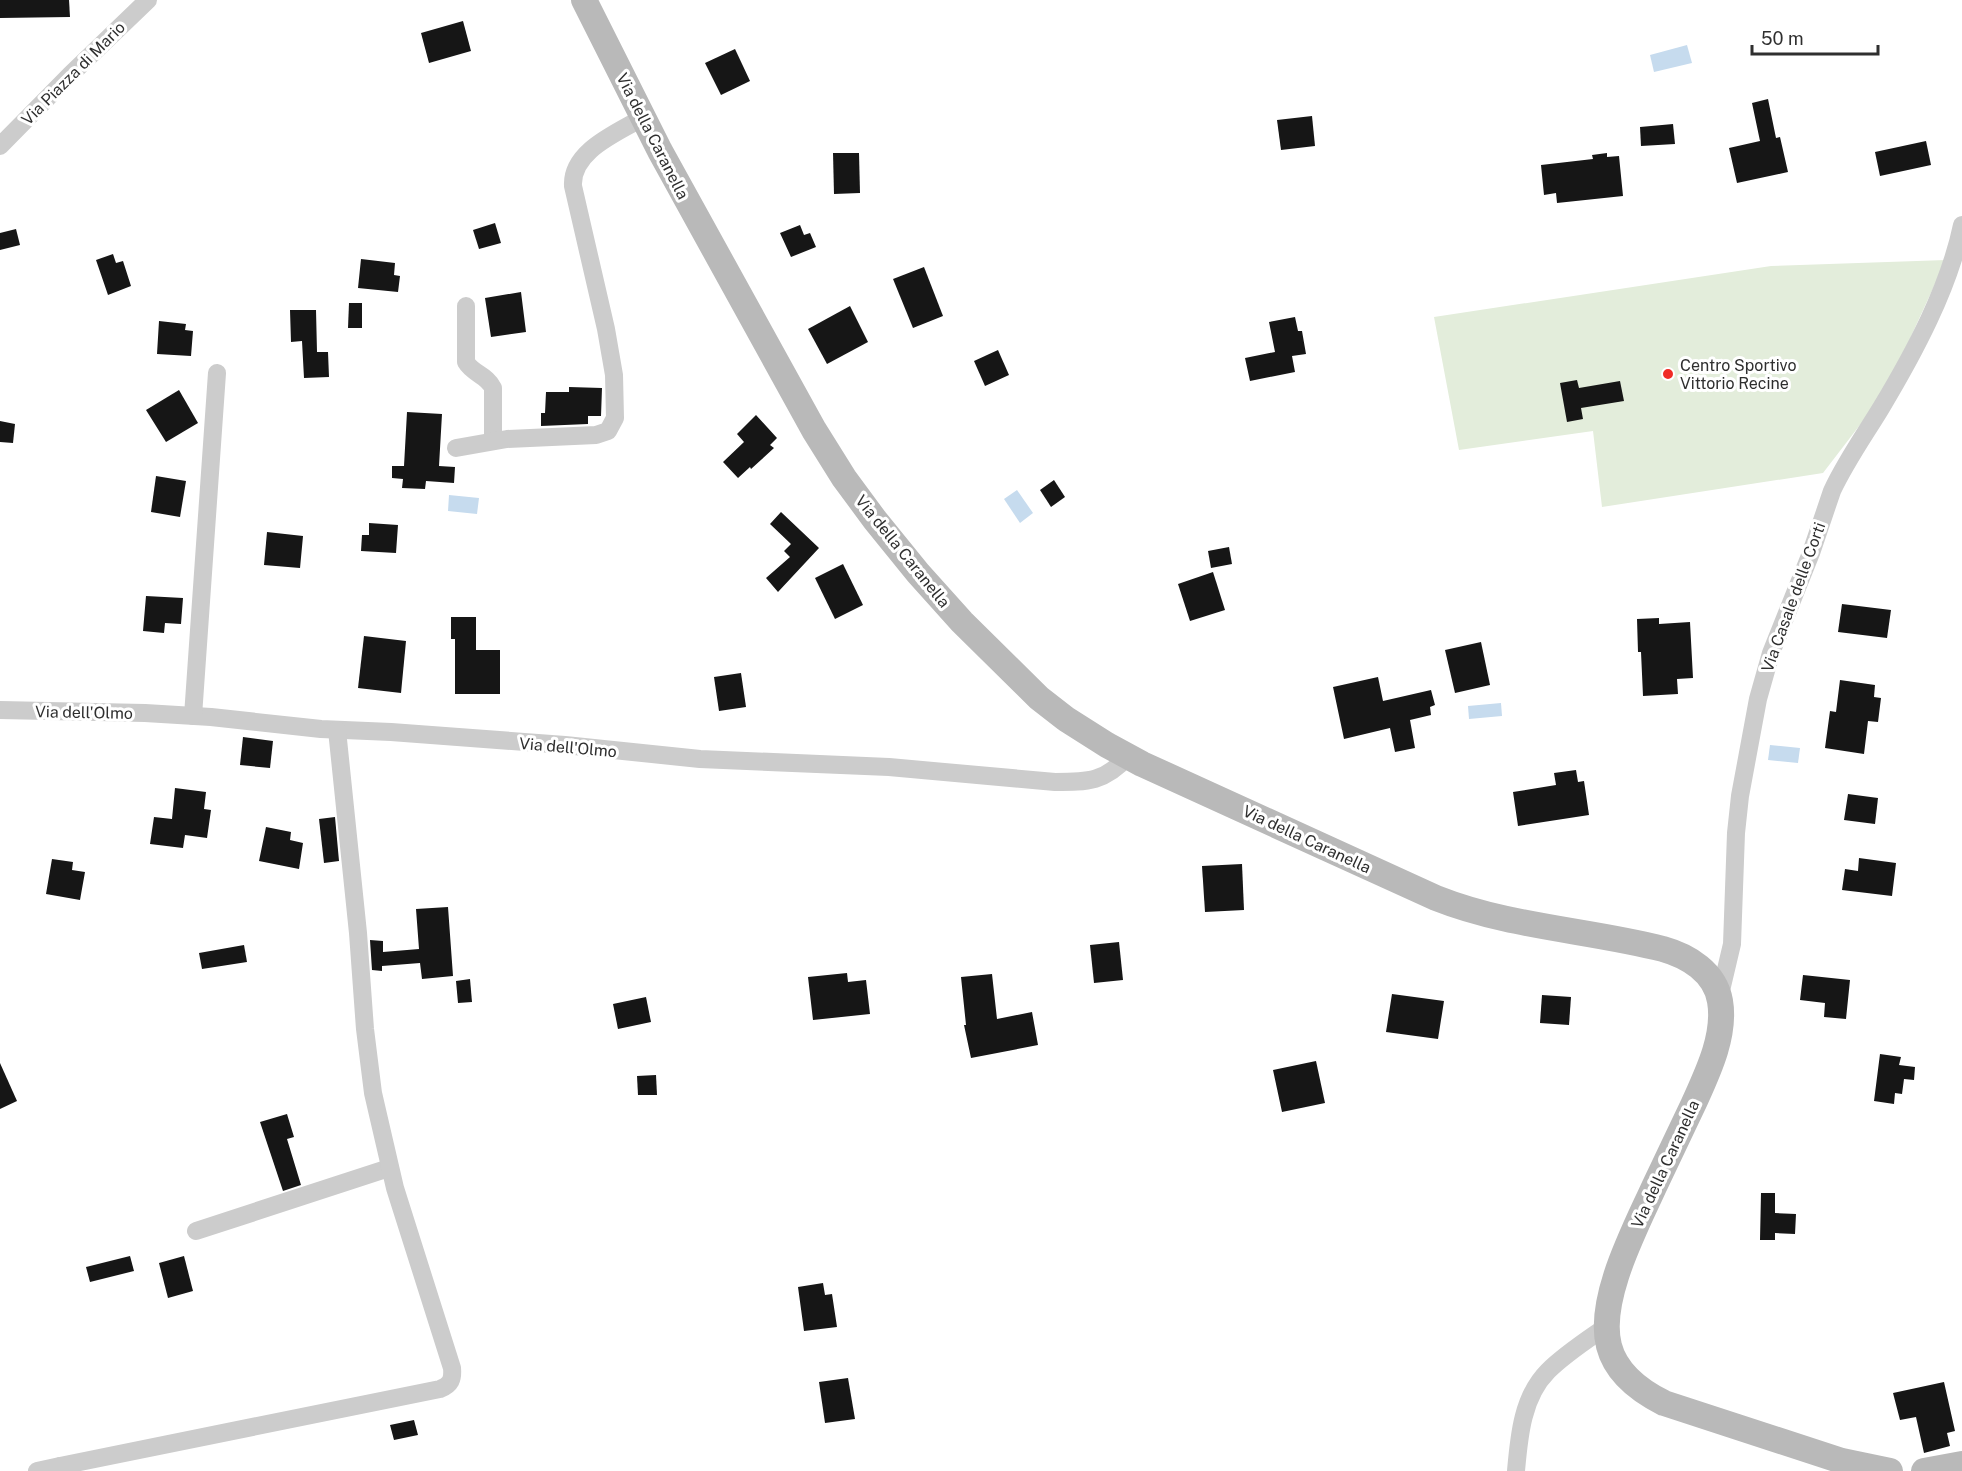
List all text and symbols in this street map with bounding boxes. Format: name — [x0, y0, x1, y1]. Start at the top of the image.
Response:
street label: Via Piazza di Mario — [18, 18, 129, 129]
scale bar — [1752, 18, 1878, 56]
text: 50 m — [1761, 28, 1804, 49]
street label: Via della Caranella — [613, 70, 693, 202]
place label: Centro Sportivo Vittorio Recine — [1680, 356, 1797, 393]
marker: Centro Sportivo Vittorio Recine — [1661, 367, 1675, 381]
street label: Via della Caranella — [851, 491, 954, 611]
street label: Via Casale delle Corti — [1758, 520, 1829, 675]
street label: Via dell'Olmo — [35, 702, 133, 723]
street label: Via dell'Olmo — [518, 734, 618, 761]
street label: Via della Caranella — [1240, 801, 1374, 877]
street label: Via della Caranella — [1627, 1097, 1703, 1231]

